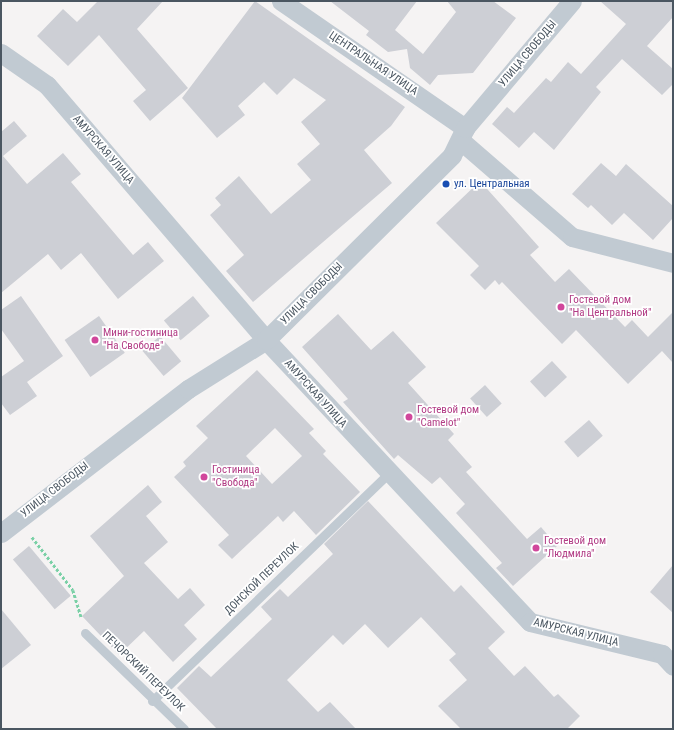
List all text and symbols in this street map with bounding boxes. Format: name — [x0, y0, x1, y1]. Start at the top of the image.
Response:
street label: УЛИЦА СВОБОДЫ — [497, 18, 559, 90]
street label: ЦЕНТРАЛЬНАЯ УЛИЦА — [326, 29, 420, 99]
street label: АМУРСКАЯ УЛИЦА — [69, 113, 137, 187]
place label: ул. Центральная — [454, 177, 530, 191]
marker: ул. Центральная — [441, 179, 451, 189]
street label: УЛИЦА СВОБОДЫ — [278, 260, 346, 328]
place label: Гостевой дом "На Центральной" — [569, 294, 651, 320]
marker: Гостевой дом "На Центральной" — [556, 302, 566, 312]
place label: Мини-гостиница "На Свободе" — [103, 327, 178, 353]
marker: Мини-гостиница "На Свободе" — [90, 335, 100, 345]
street label: АМУРСКАЯ УЛИЦА — [281, 357, 349, 431]
place label: Гостевой дом "Camelot" — [417, 404, 479, 430]
marker: Гостевой дом "Camelot" — [404, 412, 414, 422]
street label: УЛИЦА СВОБОДЫ — [19, 459, 91, 521]
place label: Гостиница "Свобода" — [212, 464, 259, 490]
marker: Гостиница "Свобода" — [199, 472, 209, 482]
place label: Гостевой дом "Людмила" — [544, 535, 606, 561]
street label: ДОНСКОЙ ПЕРЕУЛОК — [222, 540, 302, 618]
marker: Гостевой дом "Людмила" — [531, 543, 541, 553]
street label: АМУРСКАЯ УЛИЦА — [532, 616, 620, 650]
street label: ПЕЧОРСКИЙ ПЕРЕУЛОК — [99, 629, 187, 715]

